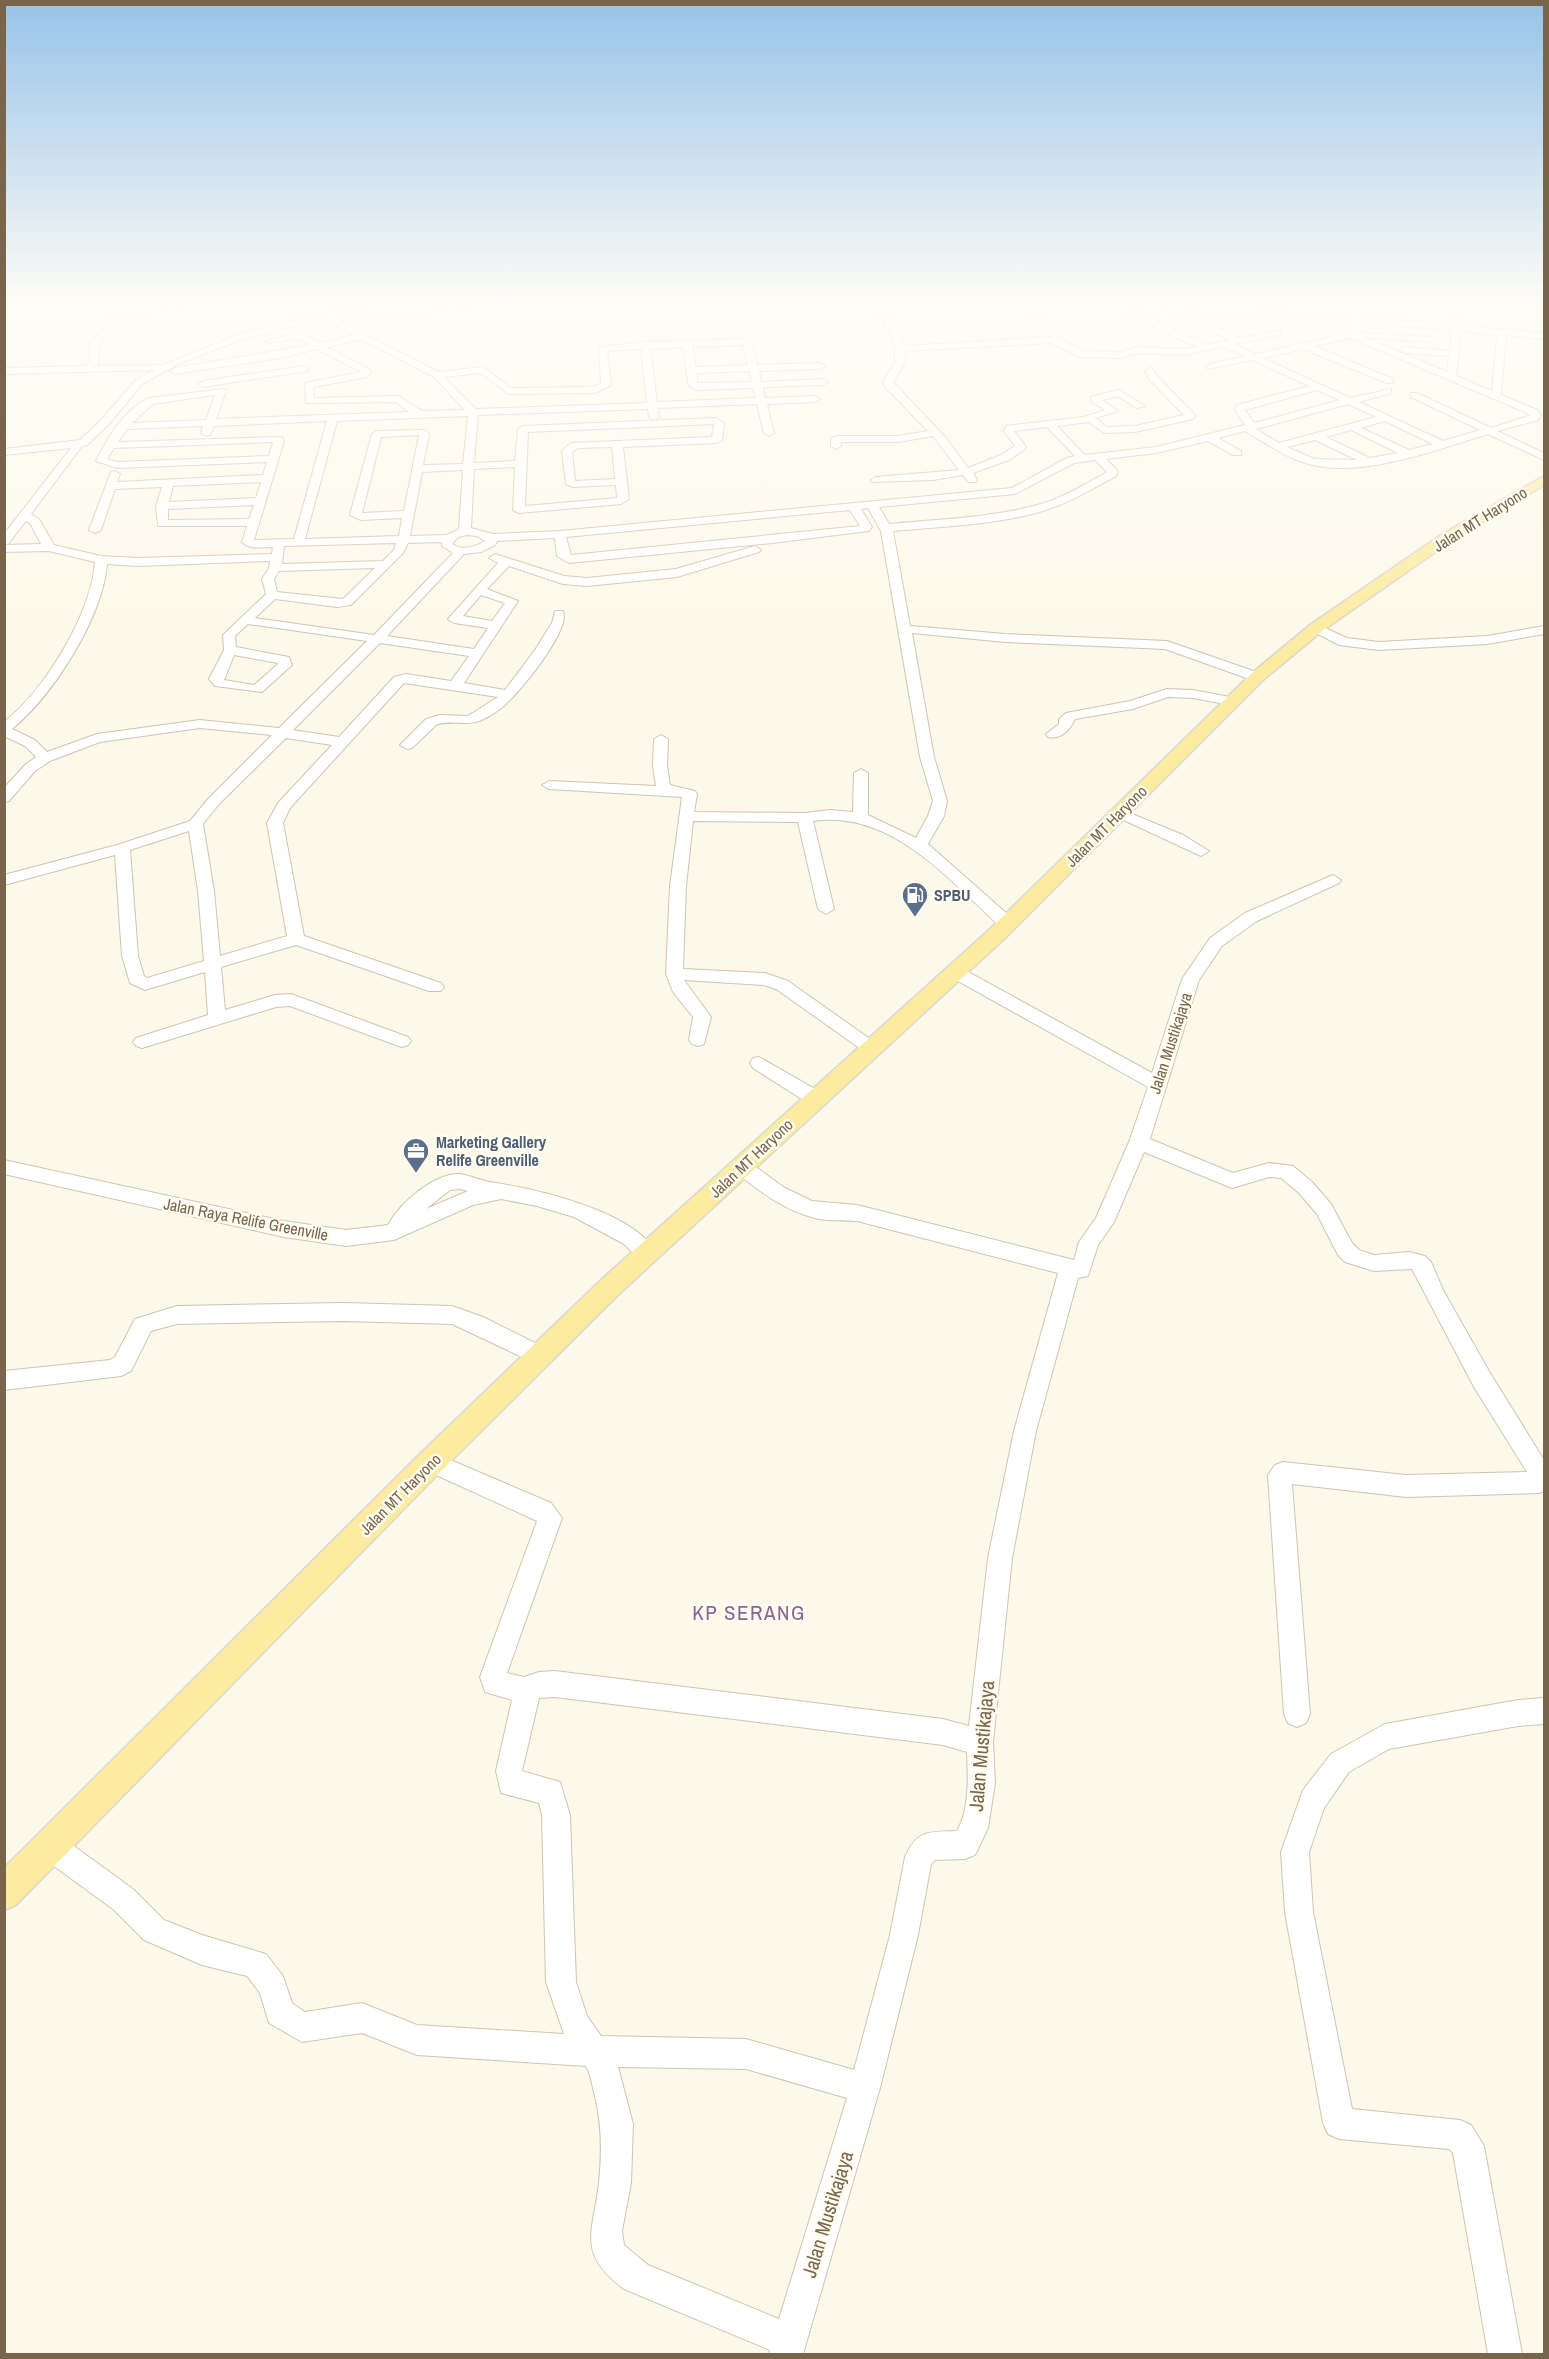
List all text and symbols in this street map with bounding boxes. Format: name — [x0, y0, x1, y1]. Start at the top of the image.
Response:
street label: Jalan MT Haryono — [1429, 481, 1531, 557]
street label: Jalan MT Haryono — [1060, 780, 1152, 872]
fuel station icon: SPBU — [900, 880, 930, 918]
place label: SPBU — [934, 884, 970, 906]
street label: Jalan Mustikajaya — [1143, 989, 1197, 1096]
street label: Jalan MT Haryono — [704, 1113, 798, 1203]
place label: Marketing Gallery Relife Greenville — [436, 1131, 547, 1171]
office icon: Marketing Gallery Relife Greenville — [401, 1136, 431, 1174]
street label: Jalan Raya Relife Greenville — [162, 1192, 330, 1246]
street label: Jalan MT Haryono — [354, 1448, 446, 1540]
district label: KP SERANG — [692, 1598, 806, 1627]
street label: Jalan Mustikajaya — [962, 1679, 1000, 1813]
street label: Jalan Mustikajaya — [795, 2147, 859, 2281]

